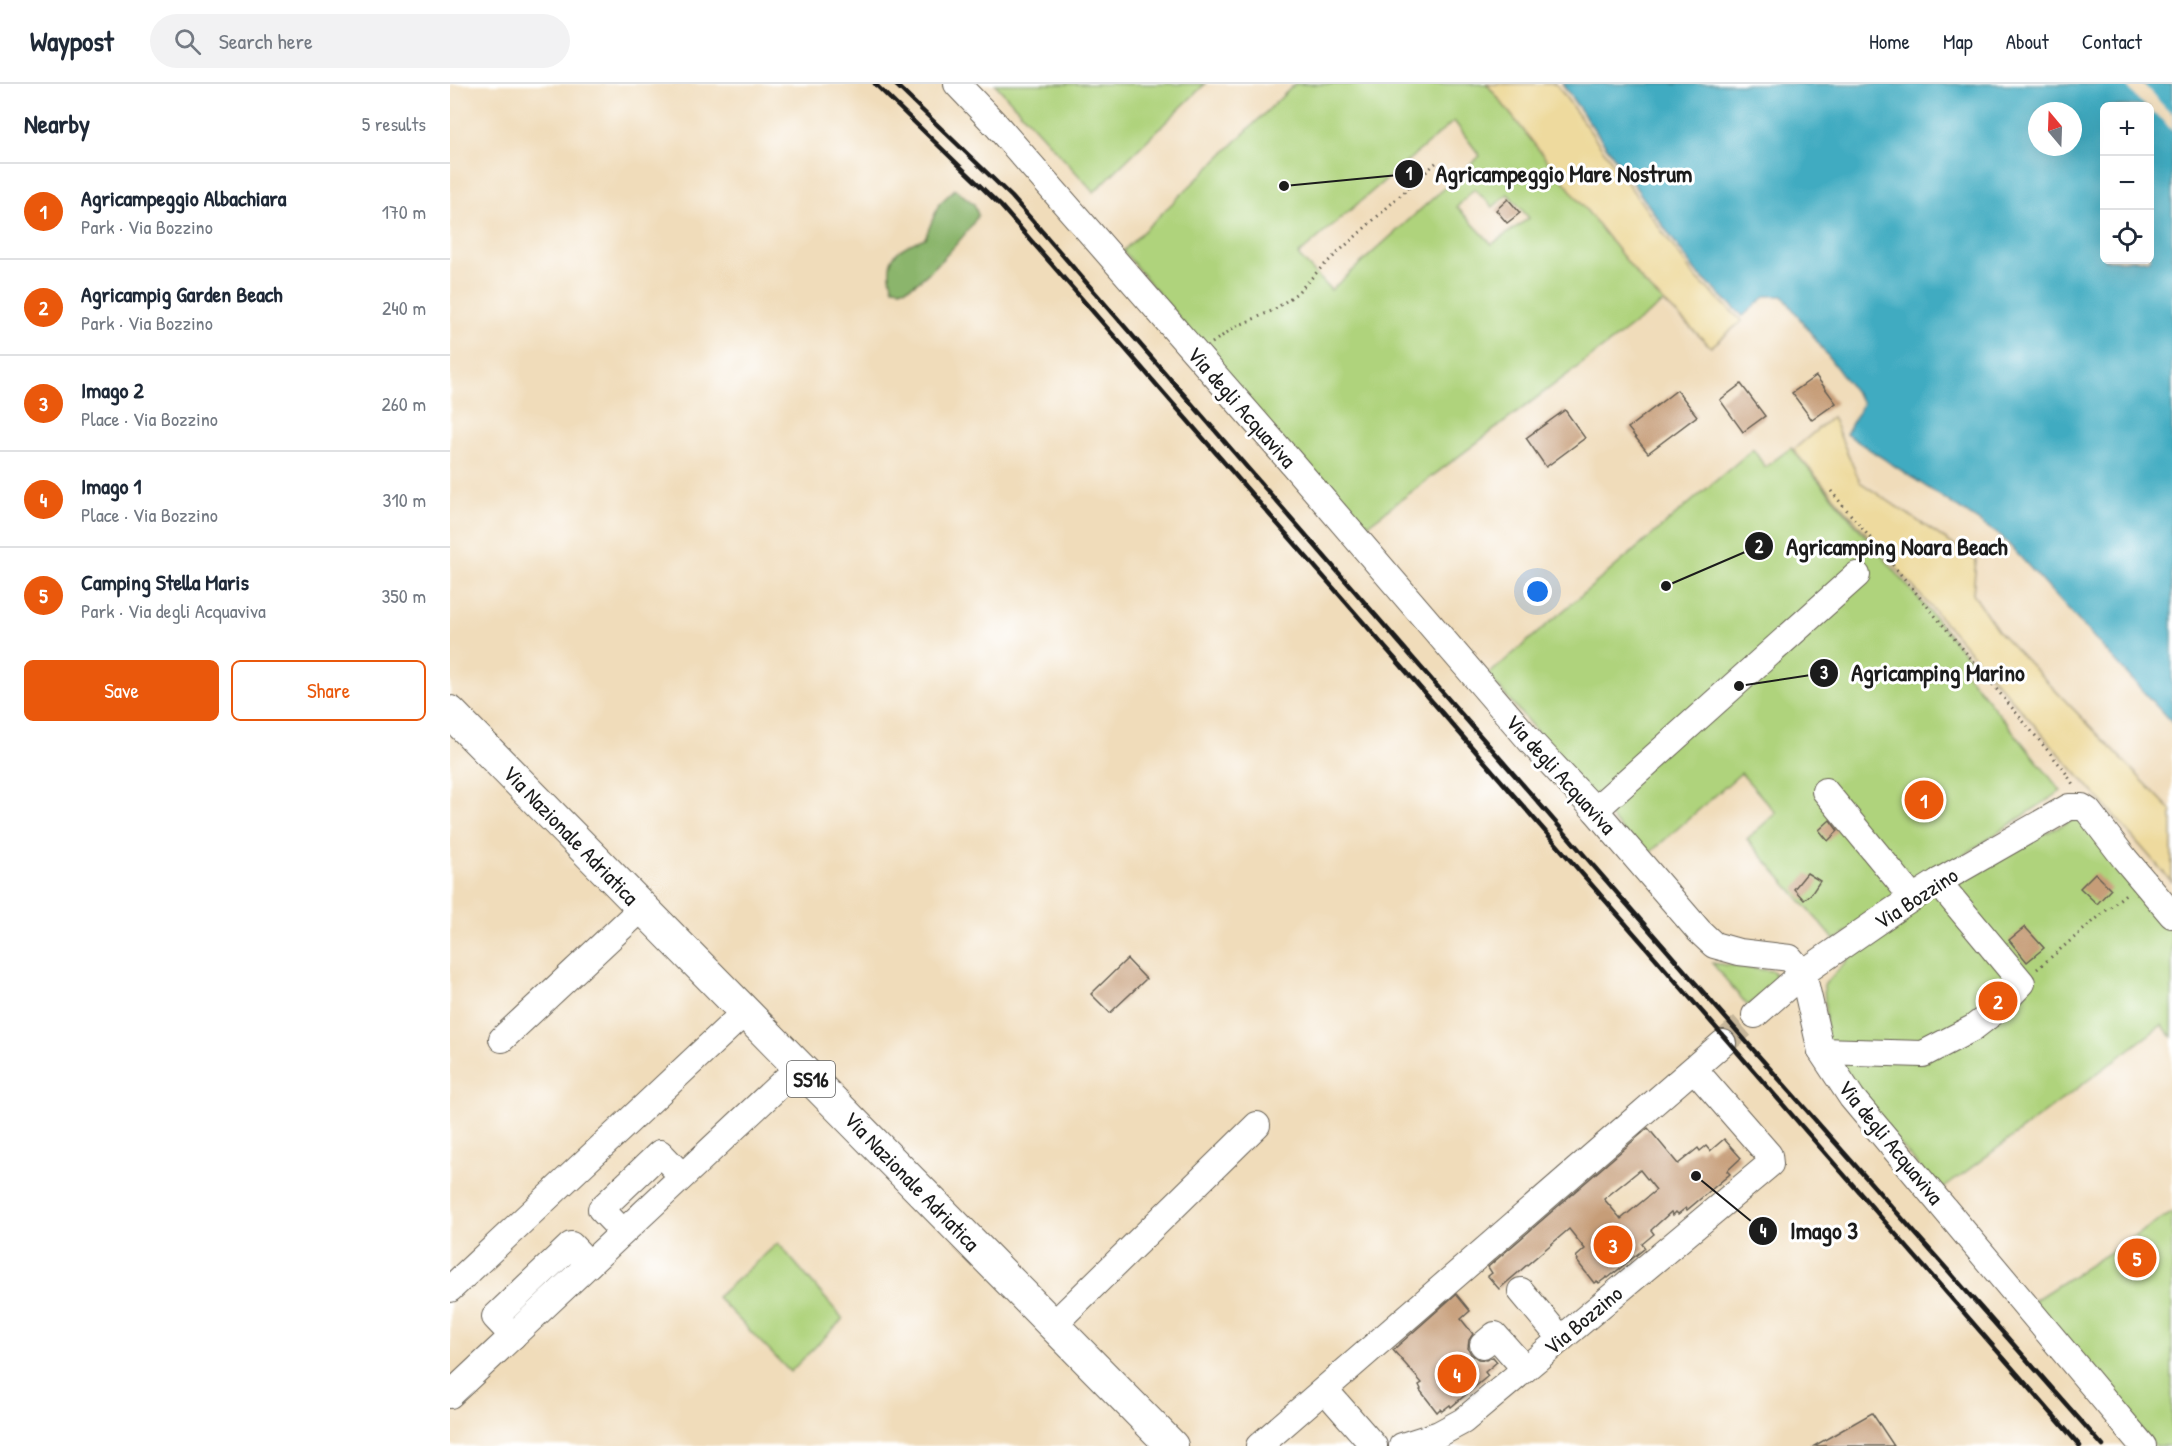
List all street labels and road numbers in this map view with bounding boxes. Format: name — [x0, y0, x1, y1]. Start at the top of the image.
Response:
street label: Via degli Acquaviva — [1181, 340, 1303, 474]
street label: Via degli Acquaviva — [1499, 707, 1623, 841]
street label: Via Nazionale Adriatica — [496, 758, 646, 912]
street label: Via Bozzino — [1869, 860, 1964, 936]
road number: SS16 — [787, 1061, 835, 1097]
street label: Via degli Acquaviva — [1832, 1074, 1951, 1211]
street label: Via Nazionale Adriatica — [837, 1104, 987, 1258]
street label: Via Bozzino — [1538, 1278, 1629, 1362]

